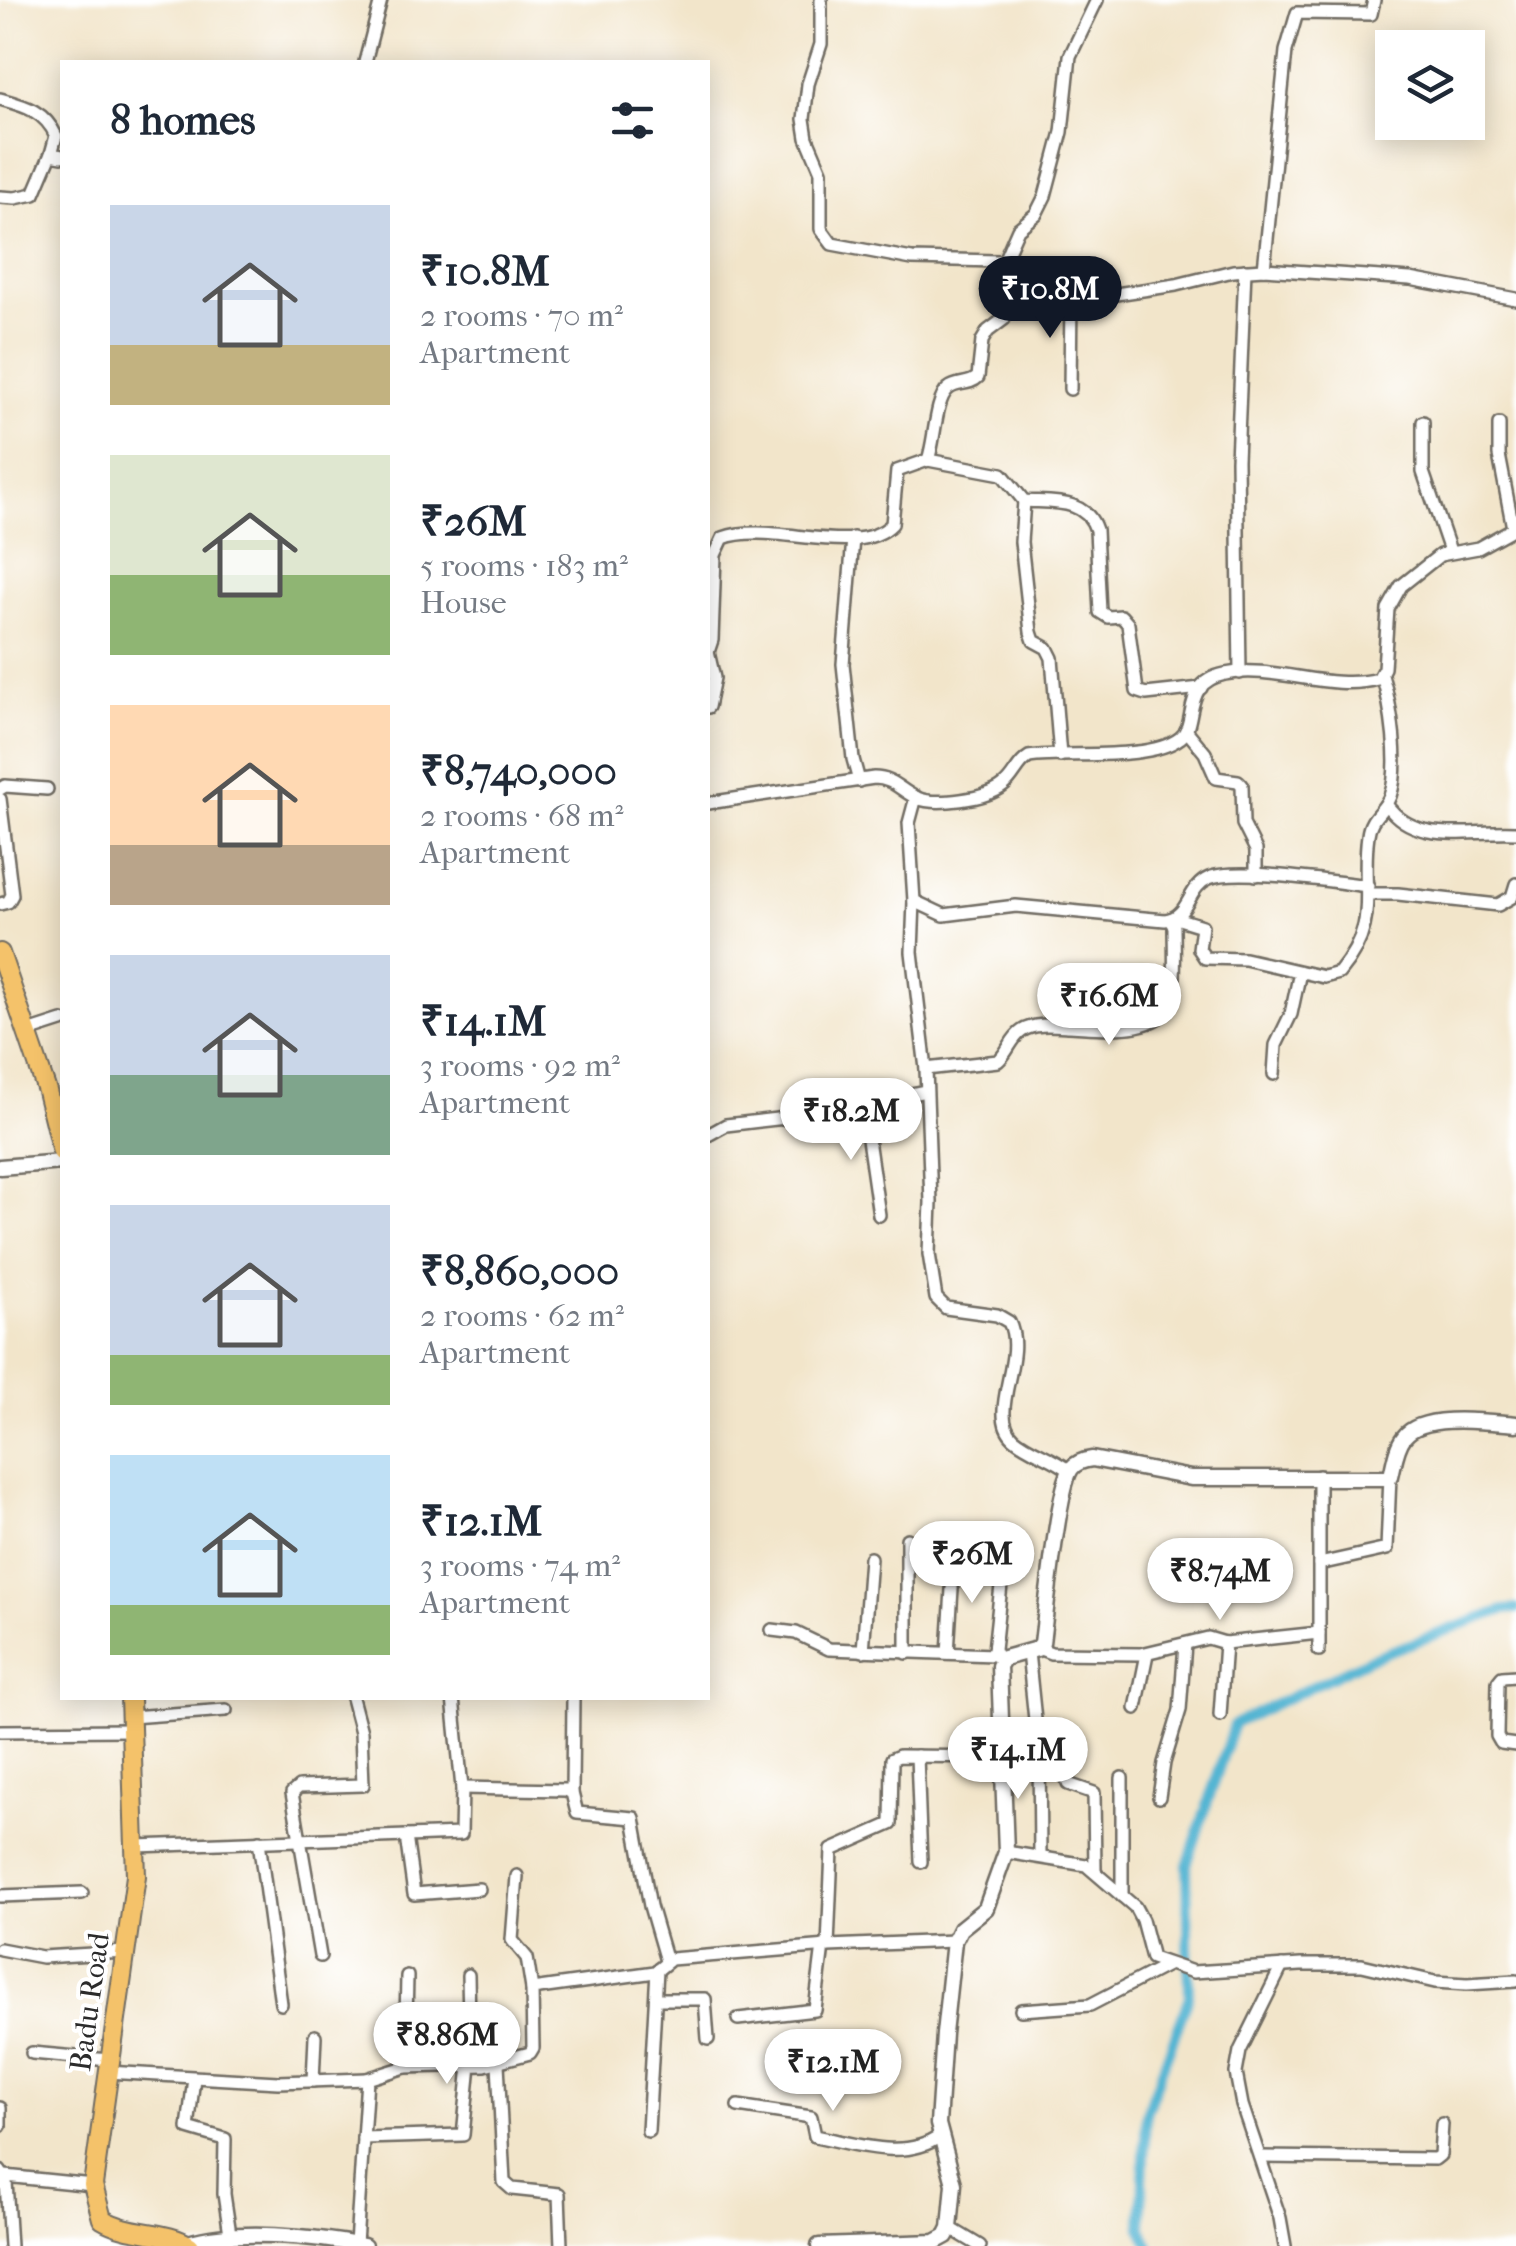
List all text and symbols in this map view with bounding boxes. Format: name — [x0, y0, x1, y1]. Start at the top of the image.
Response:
map controls — [1375, 30, 1485, 140]
button: layers — [1375, 30, 1485, 140]
icon: filters — [605, 93, 660, 148]
text: 8 homes — [110, 96, 256, 145]
icon: home — [190, 245, 310, 365]
text: ₹10.8M — [420, 247, 550, 296]
pin: ₹10.8M — [969, 256, 1131, 341]
text: ₹10.8M — [1001, 270, 1099, 307]
text: 2 rooms · 70 m² — [420, 297, 623, 334]
text: Apartment — [420, 334, 570, 371]
icon: home — [190, 495, 310, 615]
text: ₹26M — [420, 497, 527, 546]
text: 5 rooms · 183 m² — [420, 547, 628, 584]
text: House — [420, 584, 507, 621]
icon: home — [190, 745, 310, 865]
text: ₹8,740,000 — [420, 747, 617, 796]
text: 2 rooms · 68 m² — [420, 797, 624, 834]
text: Apartment — [420, 834, 570, 871]
pin: ₹16.6M — [1028, 963, 1190, 1048]
text: ₹16.6M — [1059, 977, 1159, 1014]
icon: home — [190, 995, 310, 1115]
text: ₹14.1M — [420, 997, 546, 1046]
text: 3 rooms · 92 m² — [420, 1047, 620, 1084]
pin: ₹18.2M — [770, 1078, 932, 1163]
text: Apartment — [420, 1084, 570, 1121]
text: ₹18.2M — [802, 1092, 900, 1129]
icon: home — [190, 1245, 310, 1365]
text: ₹8,860,000 — [420, 1247, 619, 1296]
text: 2 rooms · 62 m² — [420, 1297, 624, 1334]
text: Apartment — [420, 1334, 570, 1371]
icon: home — [190, 1495, 310, 1615]
text: ₹12.1M — [420, 1497, 542, 1546]
pin: ₹26M — [913, 1521, 1031, 1606]
text: ₹26M — [931, 1535, 1013, 1572]
pin: ₹8.74M — [1139, 1538, 1301, 1623]
text: 3 rooms · 74 m² — [420, 1547, 620, 1584]
text: ₹8.74M — [1169, 1552, 1271, 1589]
text: Apartment — [420, 1584, 570, 1621]
pin: ₹14.1M — [937, 1717, 1099, 1802]
text: ₹14.1M — [970, 1731, 1066, 1768]
street label: Badu Road — [63, 1930, 117, 2074]
pin: ₹8.86M — [366, 2002, 528, 2087]
text: ₹8.86M — [395, 2016, 499, 2053]
pin: ₹12.1M — [752, 2029, 914, 2114]
text: ₹12.1M — [786, 2043, 880, 2080]

